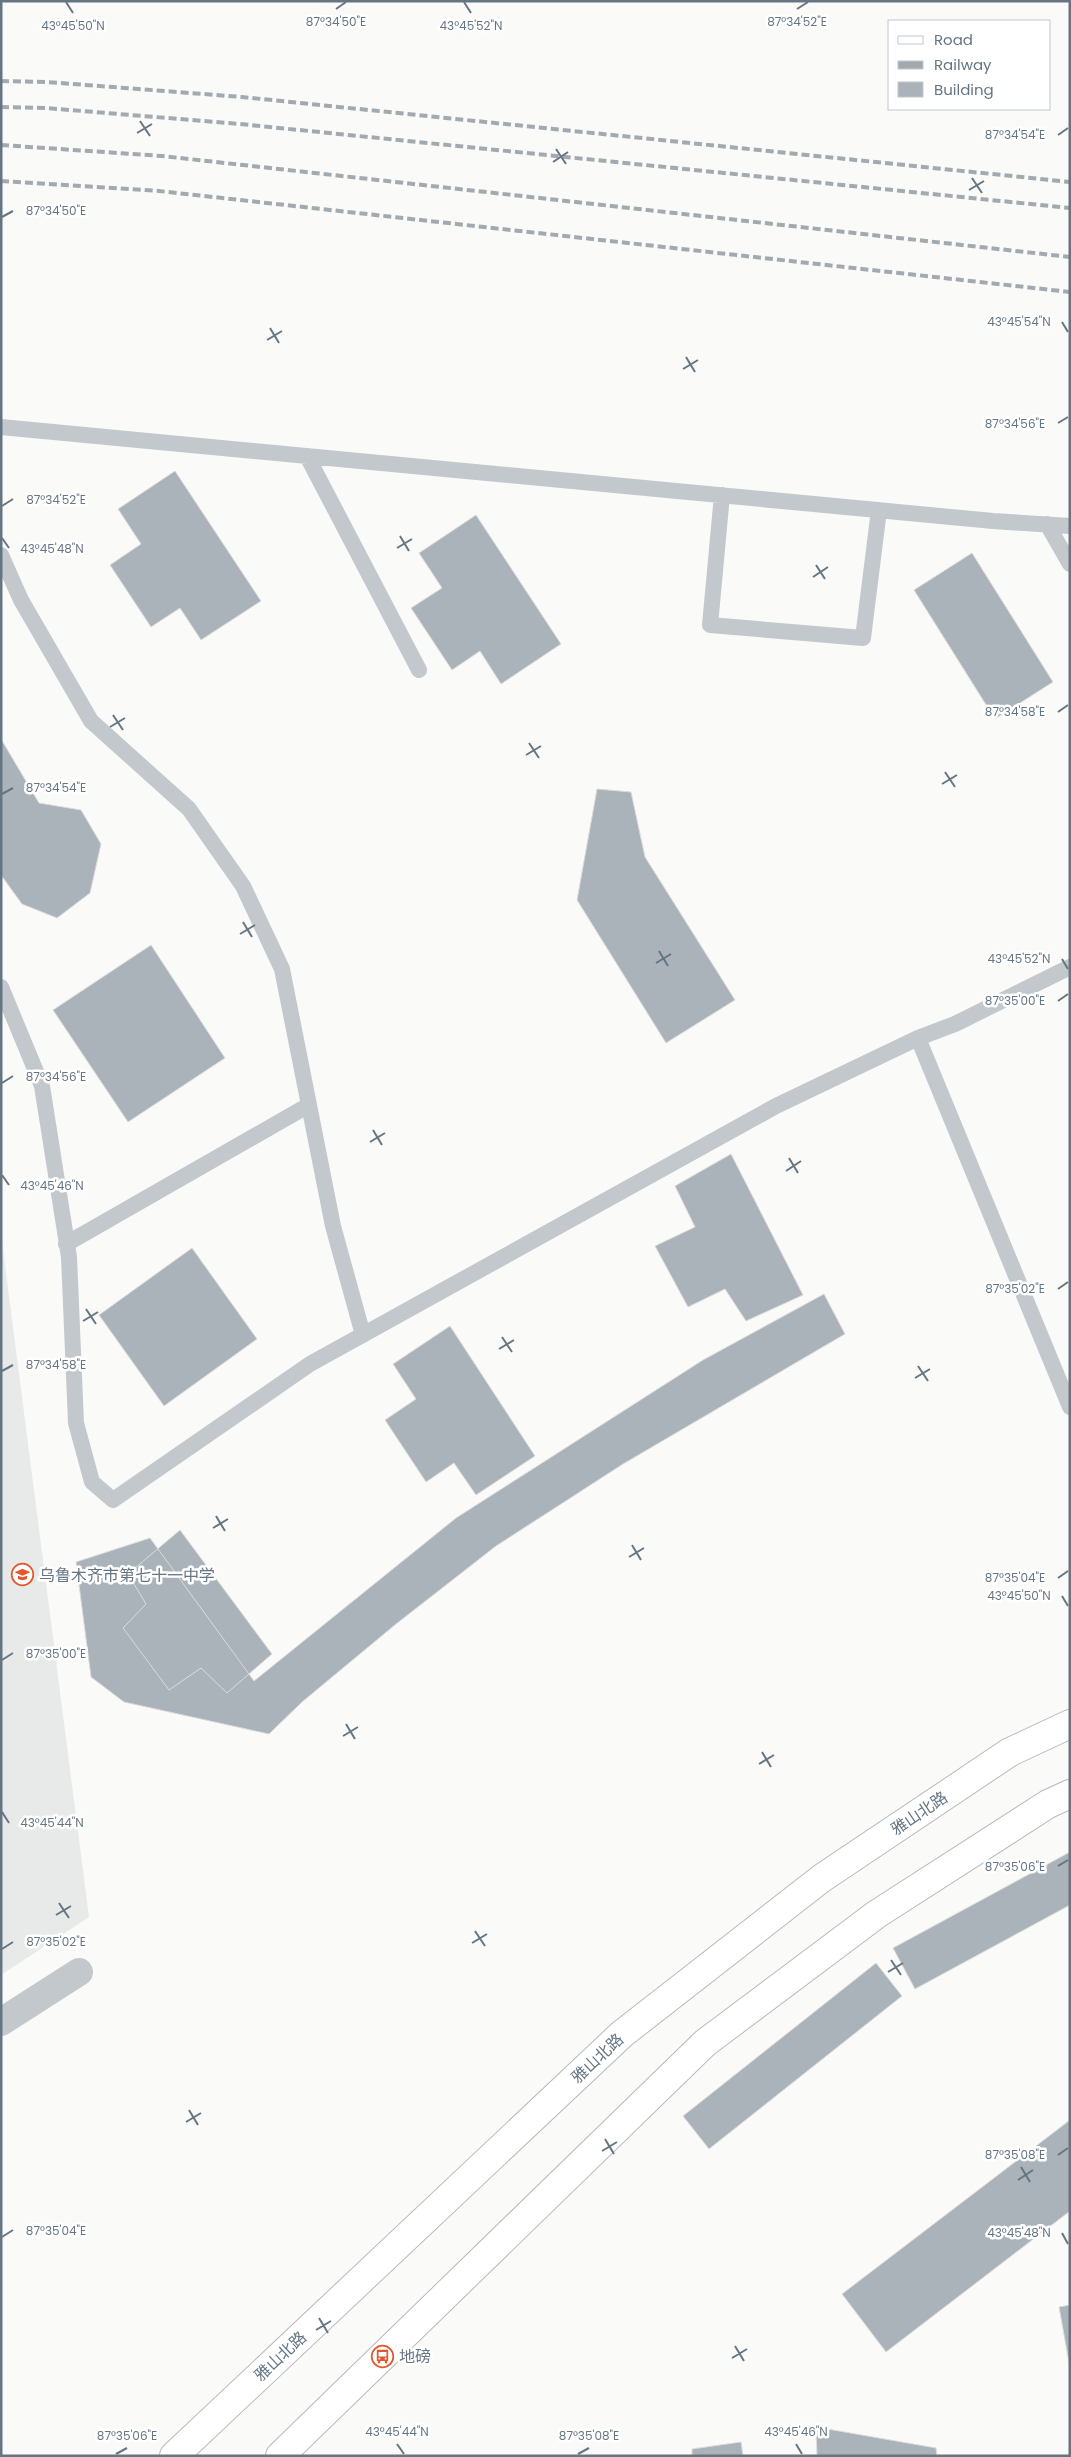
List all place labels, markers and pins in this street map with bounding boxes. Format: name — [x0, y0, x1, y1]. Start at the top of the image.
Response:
school or university icon: 乌鲁木齐市第七十一中学 — [11, 1563, 35, 1587]
place label: 乌鲁木齐市第七十一中学 — [39, 1564, 215, 1587]
bus stop icon: 地磅 — [371, 2344, 395, 2368]
place label: 地磅 — [399, 2345, 431, 2368]

